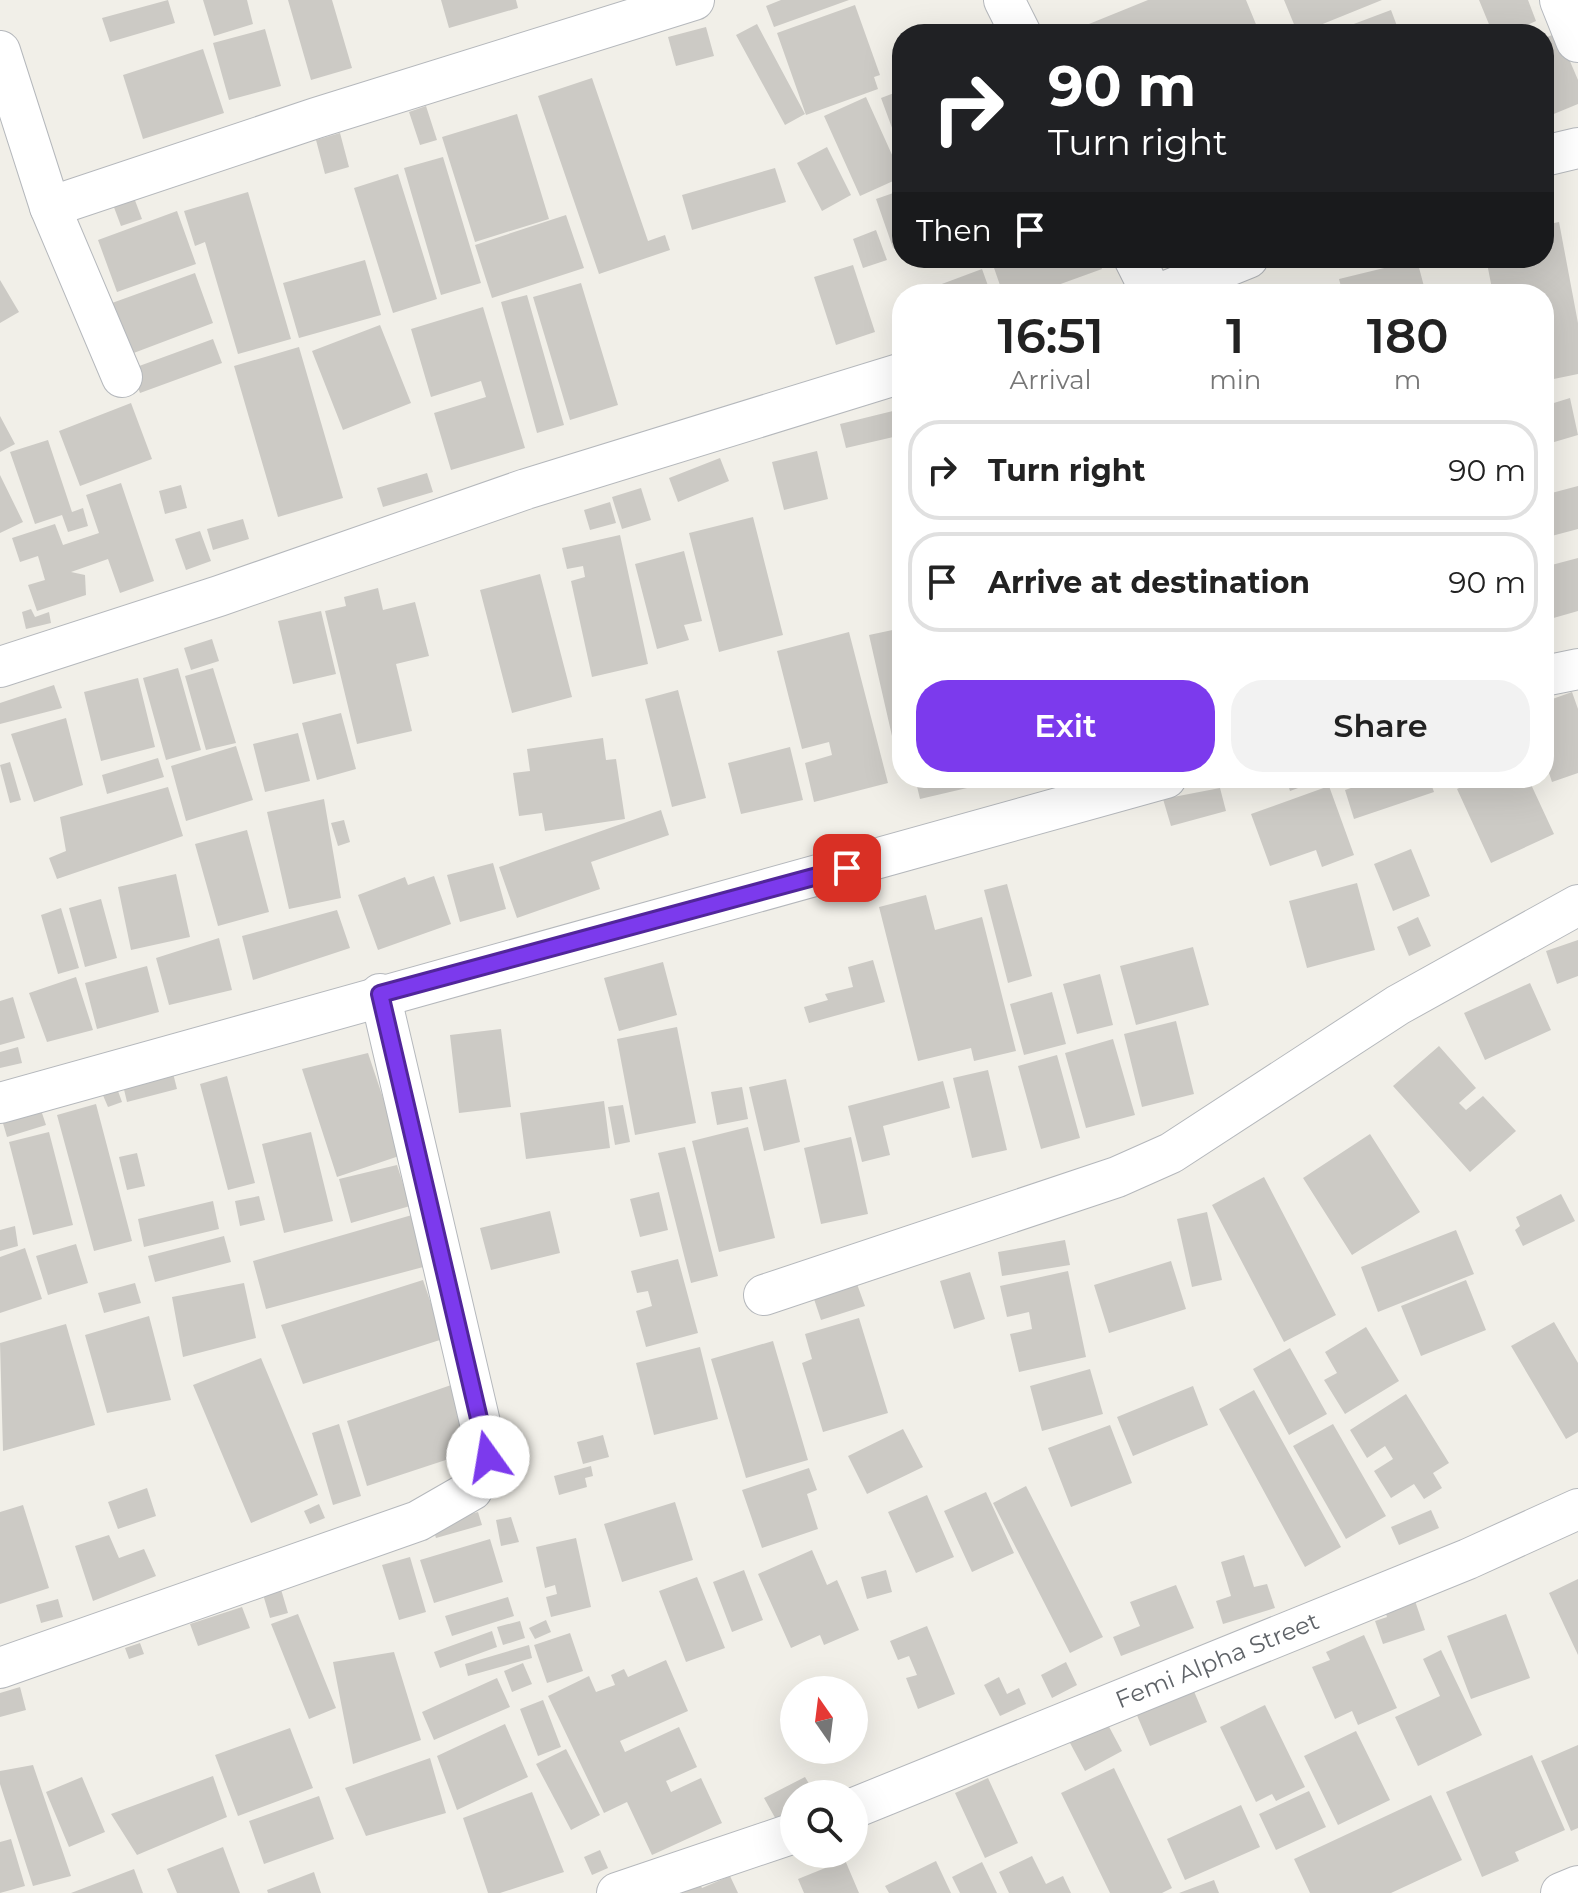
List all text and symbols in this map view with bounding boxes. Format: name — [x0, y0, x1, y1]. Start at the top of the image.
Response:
text: 90 m — [1048, 52, 1196, 120]
icon: right — [916, 56, 1020, 160]
text: Turn right — [1048, 120, 1228, 164]
icon: arrive — [1008, 208, 1052, 252]
text: Then — [916, 212, 992, 249]
text: 16:51 — [997, 307, 1104, 365]
text: 1 — [1226, 307, 1244, 365]
text: 180 — [1367, 307, 1449, 365]
text: Arrival — [1010, 364, 1092, 396]
text: min — [1209, 364, 1261, 396]
text: m — [1394, 364, 1421, 396]
icon: right — [920, 448, 964, 492]
text: Turn right — [988, 452, 1145, 489]
text: 90 m — [1448, 452, 1526, 489]
icon: arrive — [920, 560, 964, 604]
text: Arrive at destination — [988, 564, 1310, 601]
text: 90 m — [1448, 564, 1526, 601]
button: Exit — [916, 680, 1215, 772]
button: Share — [1231, 680, 1530, 772]
pin — [813, 834, 881, 902]
icon: arrive — [825, 846, 869, 890]
position arrow — [446, 1415, 530, 1499]
street label: Femi Alpha Street — [1111, 1606, 1323, 1714]
north arrow — [780, 1676, 868, 1764]
map controls — [780, 1676, 868, 1868]
button: search — [780, 1780, 868, 1868]

